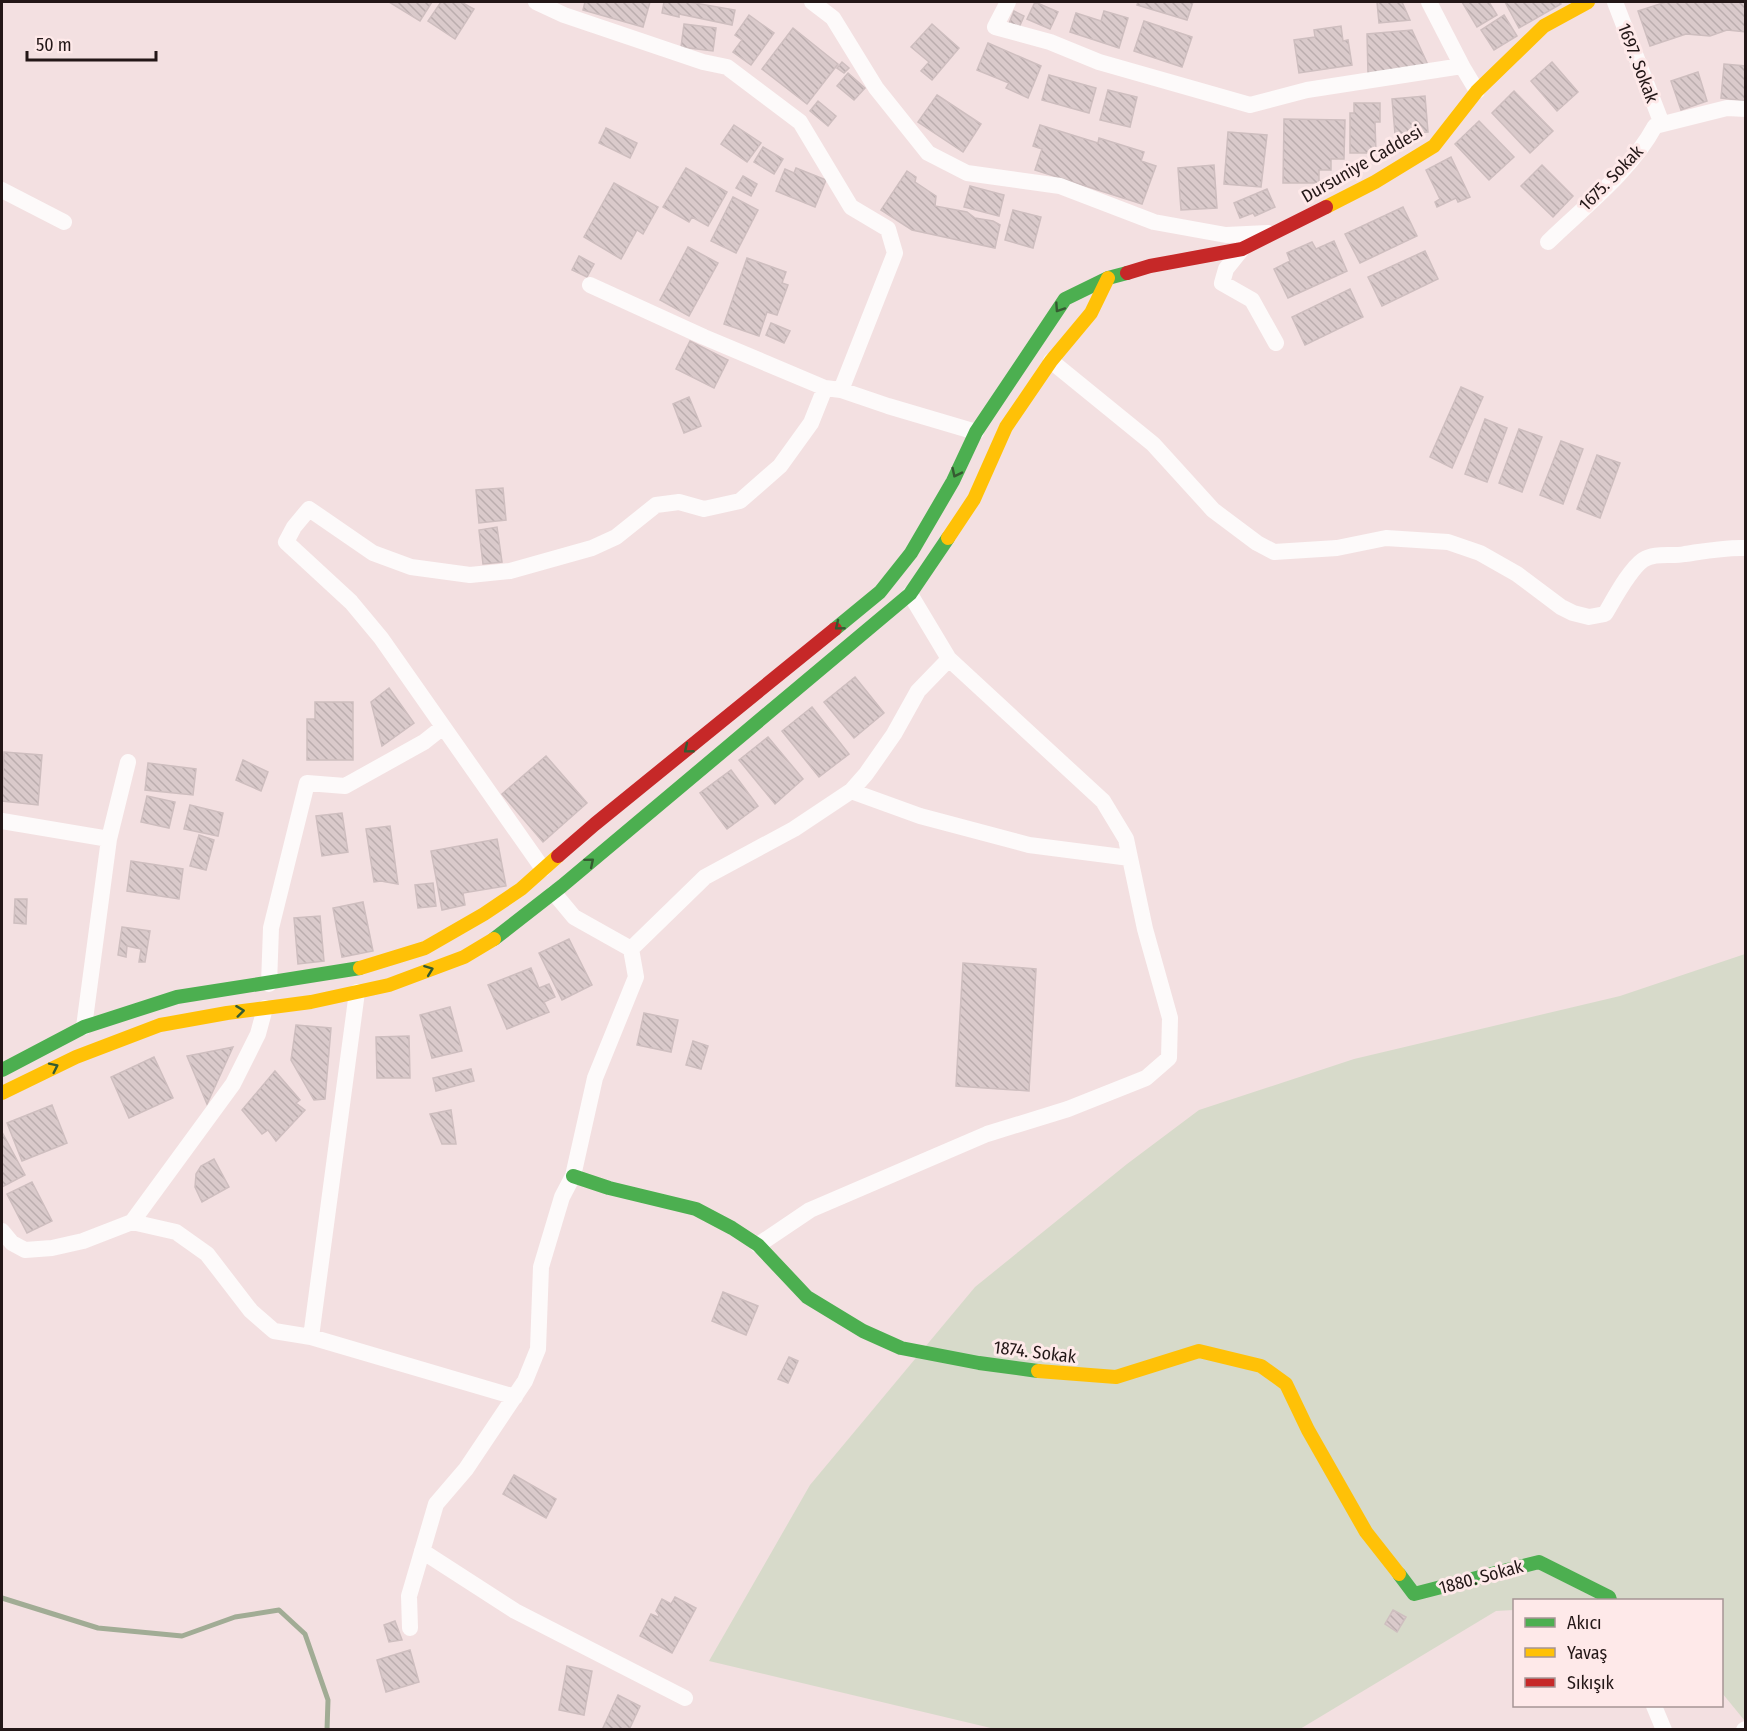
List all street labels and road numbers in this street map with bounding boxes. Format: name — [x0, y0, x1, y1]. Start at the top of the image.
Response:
street label: 1697. Sokak — [1613, 20, 1663, 106]
street label: Dursuniye Caddesi — [1297, 120, 1427, 208]
street label: 1675. Sokak — [1574, 140, 1648, 215]
street label: 1874. Sokak — [992, 1336, 1078, 1368]
street label: 1880. Sokak — [1437, 1555, 1526, 1599]

